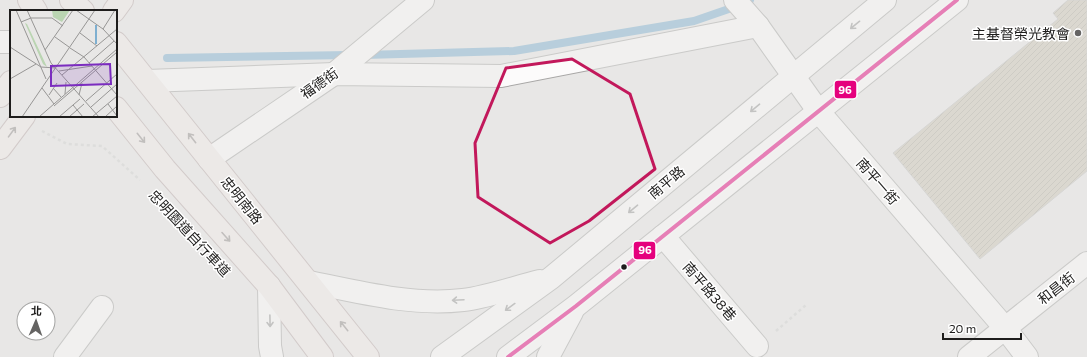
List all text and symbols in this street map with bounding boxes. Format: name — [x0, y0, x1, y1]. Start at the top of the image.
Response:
inset map — [10, 10, 117, 117]
one-way arrow — [850, 20, 860, 29]
place label: 主基督榮光教會 — [972, 25, 1070, 42]
marker: 主基督榮光教會 — [1073, 28, 1083, 38]
street label: 福德街 — [297, 64, 341, 102]
line badge: 96 — [834, 80, 857, 99]
text: 96 — [838, 83, 852, 96]
one-way arrow — [749, 103, 760, 112]
one-way arrow — [8, 126, 16, 137]
one-way arrow — [188, 132, 197, 143]
one-way arrow — [136, 133, 145, 144]
street label: 南平一街 — [853, 154, 903, 208]
street label: 南平路 — [644, 162, 688, 202]
street label: 忠明南路 — [218, 173, 266, 227]
street label: 忠明園道自行車道 — [146, 186, 234, 280]
one-way arrow — [628, 204, 639, 213]
one-way arrow — [221, 232, 230, 242]
line badge: 96 — [633, 241, 656, 260]
text: 96 — [638, 243, 652, 256]
street label: 南平路38巷 — [680, 258, 740, 324]
unlabelled marker — [619, 262, 629, 272]
street label: 和昌街 — [1034, 268, 1078, 308]
one-way arrow — [452, 296, 465, 304]
north arrow — [16, 301, 56, 341]
one-way arrow — [505, 303, 516, 312]
text: 北 — [31, 304, 42, 317]
one-way arrow — [266, 314, 273, 327]
scale bar — [943, 315, 1021, 341]
one-way arrow — [340, 321, 348, 332]
text: 20 m — [949, 321, 976, 335]

